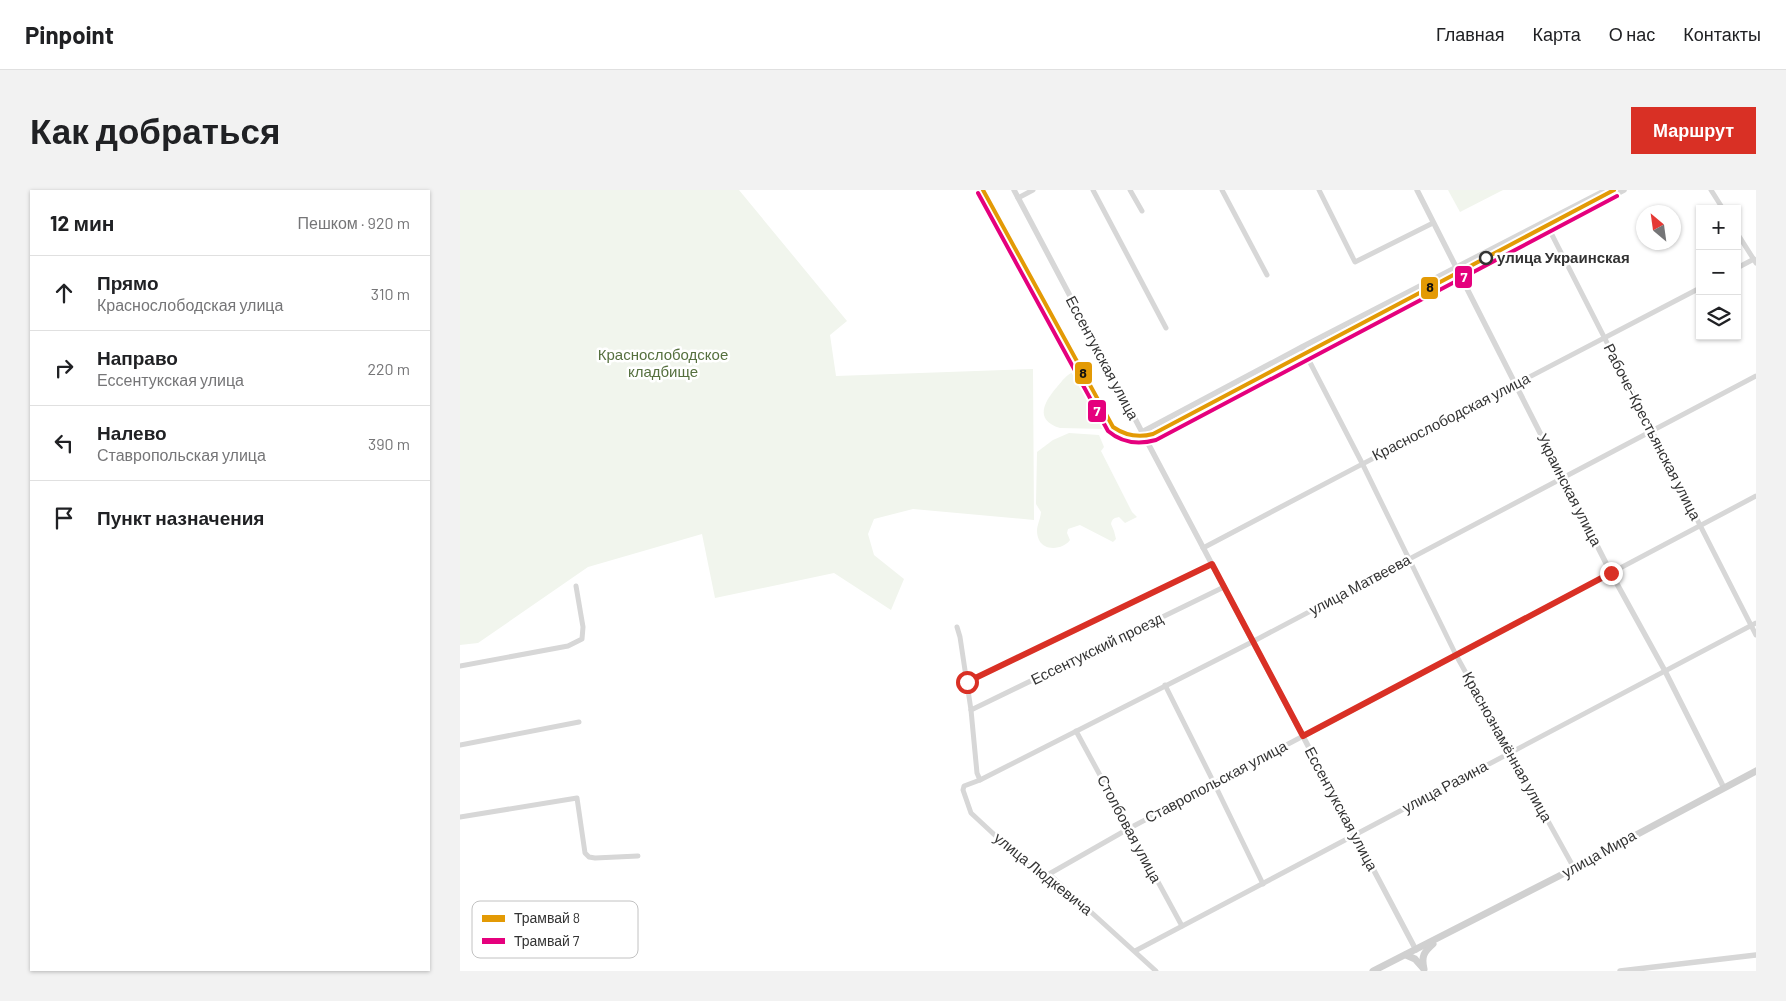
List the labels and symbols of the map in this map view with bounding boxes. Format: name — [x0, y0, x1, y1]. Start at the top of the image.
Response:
north arrow — [1636, 205, 1681, 250]
place label: улица Украинская — [1497, 248, 1630, 266]
marker: улица Украинская — [1479, 251, 1493, 265]
line badge: 7 — [1454, 265, 1473, 289]
text: 7 — [1461, 268, 1468, 285]
line badge: 8 — [1420, 276, 1439, 300]
text: 8 — [1426, 278, 1434, 295]
street label: Ессентукская улица — [1063, 292, 1143, 423]
street label: Рабоче-Крестьянская улица — [1600, 340, 1706, 523]
park label: Краснослободское кладбище — [598, 345, 728, 380]
line badge: 8 — [1074, 361, 1093, 385]
text: 8 — [1079, 364, 1087, 381]
street label: Краснослободская улица — [1369, 368, 1533, 464]
line badge: 7 — [1087, 399, 1107, 423]
text: 7 — [1094, 402, 1101, 419]
street label: Украинская улица — [1534, 430, 1606, 549]
street label: улица Матвеева — [1306, 549, 1414, 618]
route end — [1600, 562, 1623, 585]
street label: Ессентукский проезд — [1028, 608, 1166, 688]
street label: Краснознамённая улица — [1459, 668, 1557, 825]
route start — [956, 671, 979, 694]
street label: Ставропольская улица — [1141, 736, 1290, 826]
street label: Ессентукская улица — [1302, 743, 1382, 874]
street label: улица Разина — [1399, 756, 1491, 816]
street label: Столбовая улица — [1094, 771, 1166, 886]
street label: улица Мира — [1558, 825, 1639, 881]
street label: улица Людкевича — [991, 828, 1097, 919]
legend — [472, 901, 638, 958]
text: Трамвай 8 — [514, 909, 580, 926]
text: Трамвай 7 — [514, 932, 580, 949]

